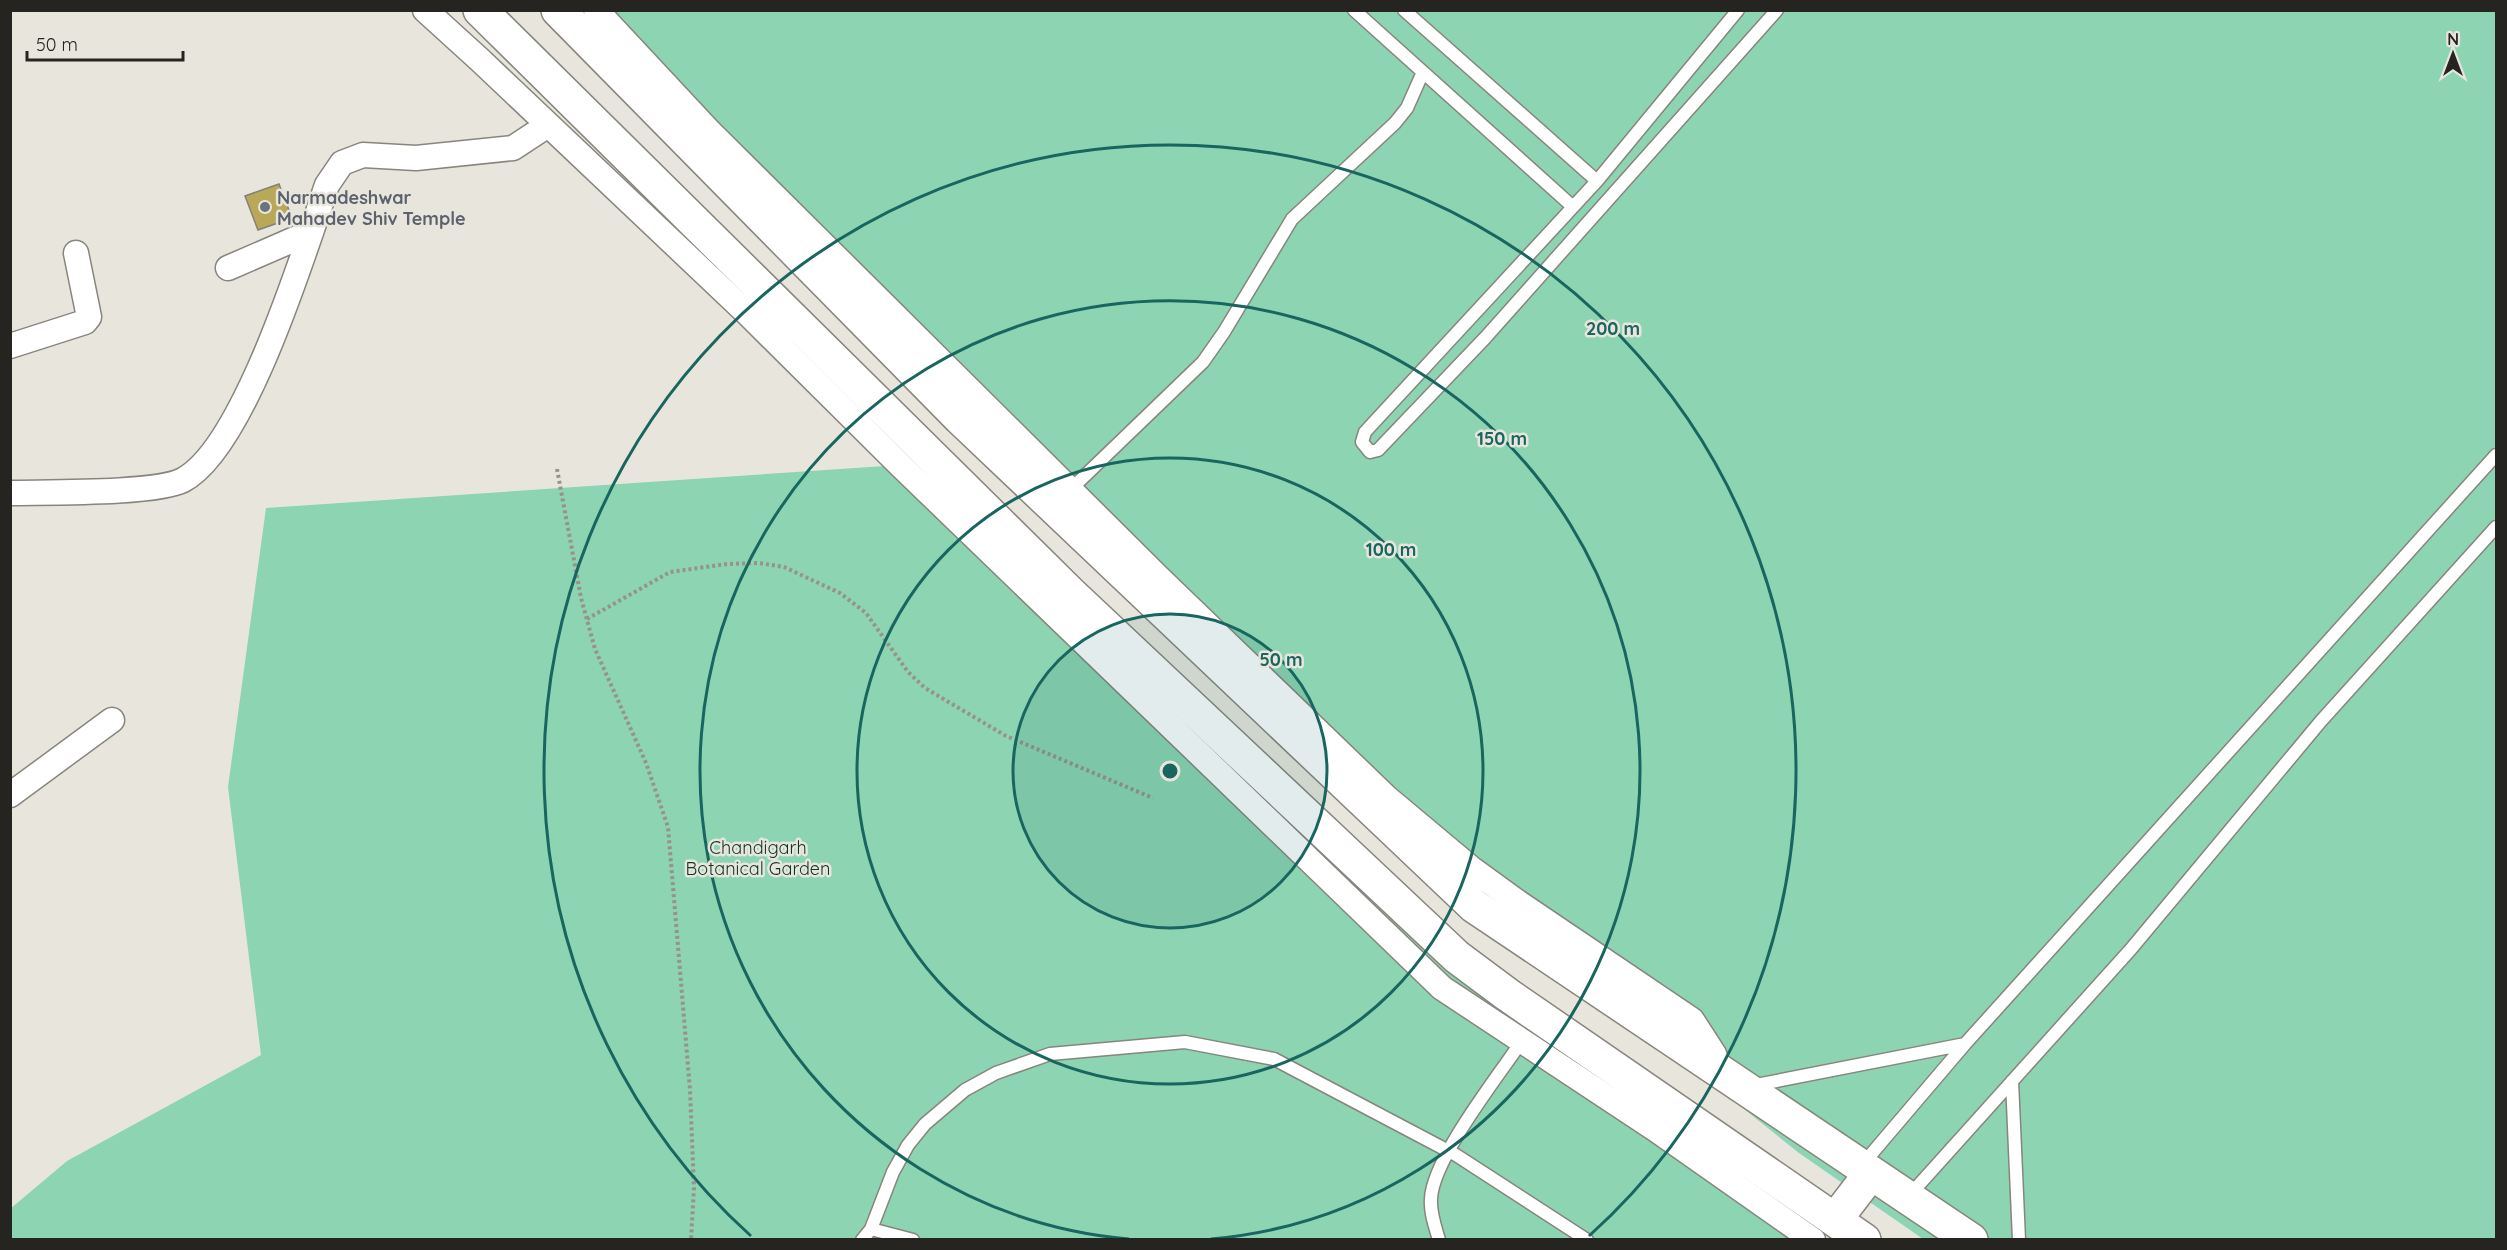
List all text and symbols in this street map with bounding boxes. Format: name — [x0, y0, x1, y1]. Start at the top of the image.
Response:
scale bar — [27, 24, 183, 62]
north arrow — [2423, 24, 2483, 84]
text: N — [2447, 29, 2459, 49]
text: 50 m — [36, 33, 78, 56]
place label: Narmadeshwar Mahadev Shiv Temple — [277, 186, 466, 230]
marker: Narmadeshwar Mahadev Shiv Temple — [258, 200, 272, 214]
text: 200 m — [1586, 317, 1640, 340]
text: 150 m — [1477, 427, 1527, 450]
text: 100 m — [1366, 538, 1416, 561]
text: 50 m — [1259, 648, 1303, 671]
centre of rings — [1160, 761, 1180, 781]
park label: Chandigarh Botanical Garden — [686, 836, 830, 880]

